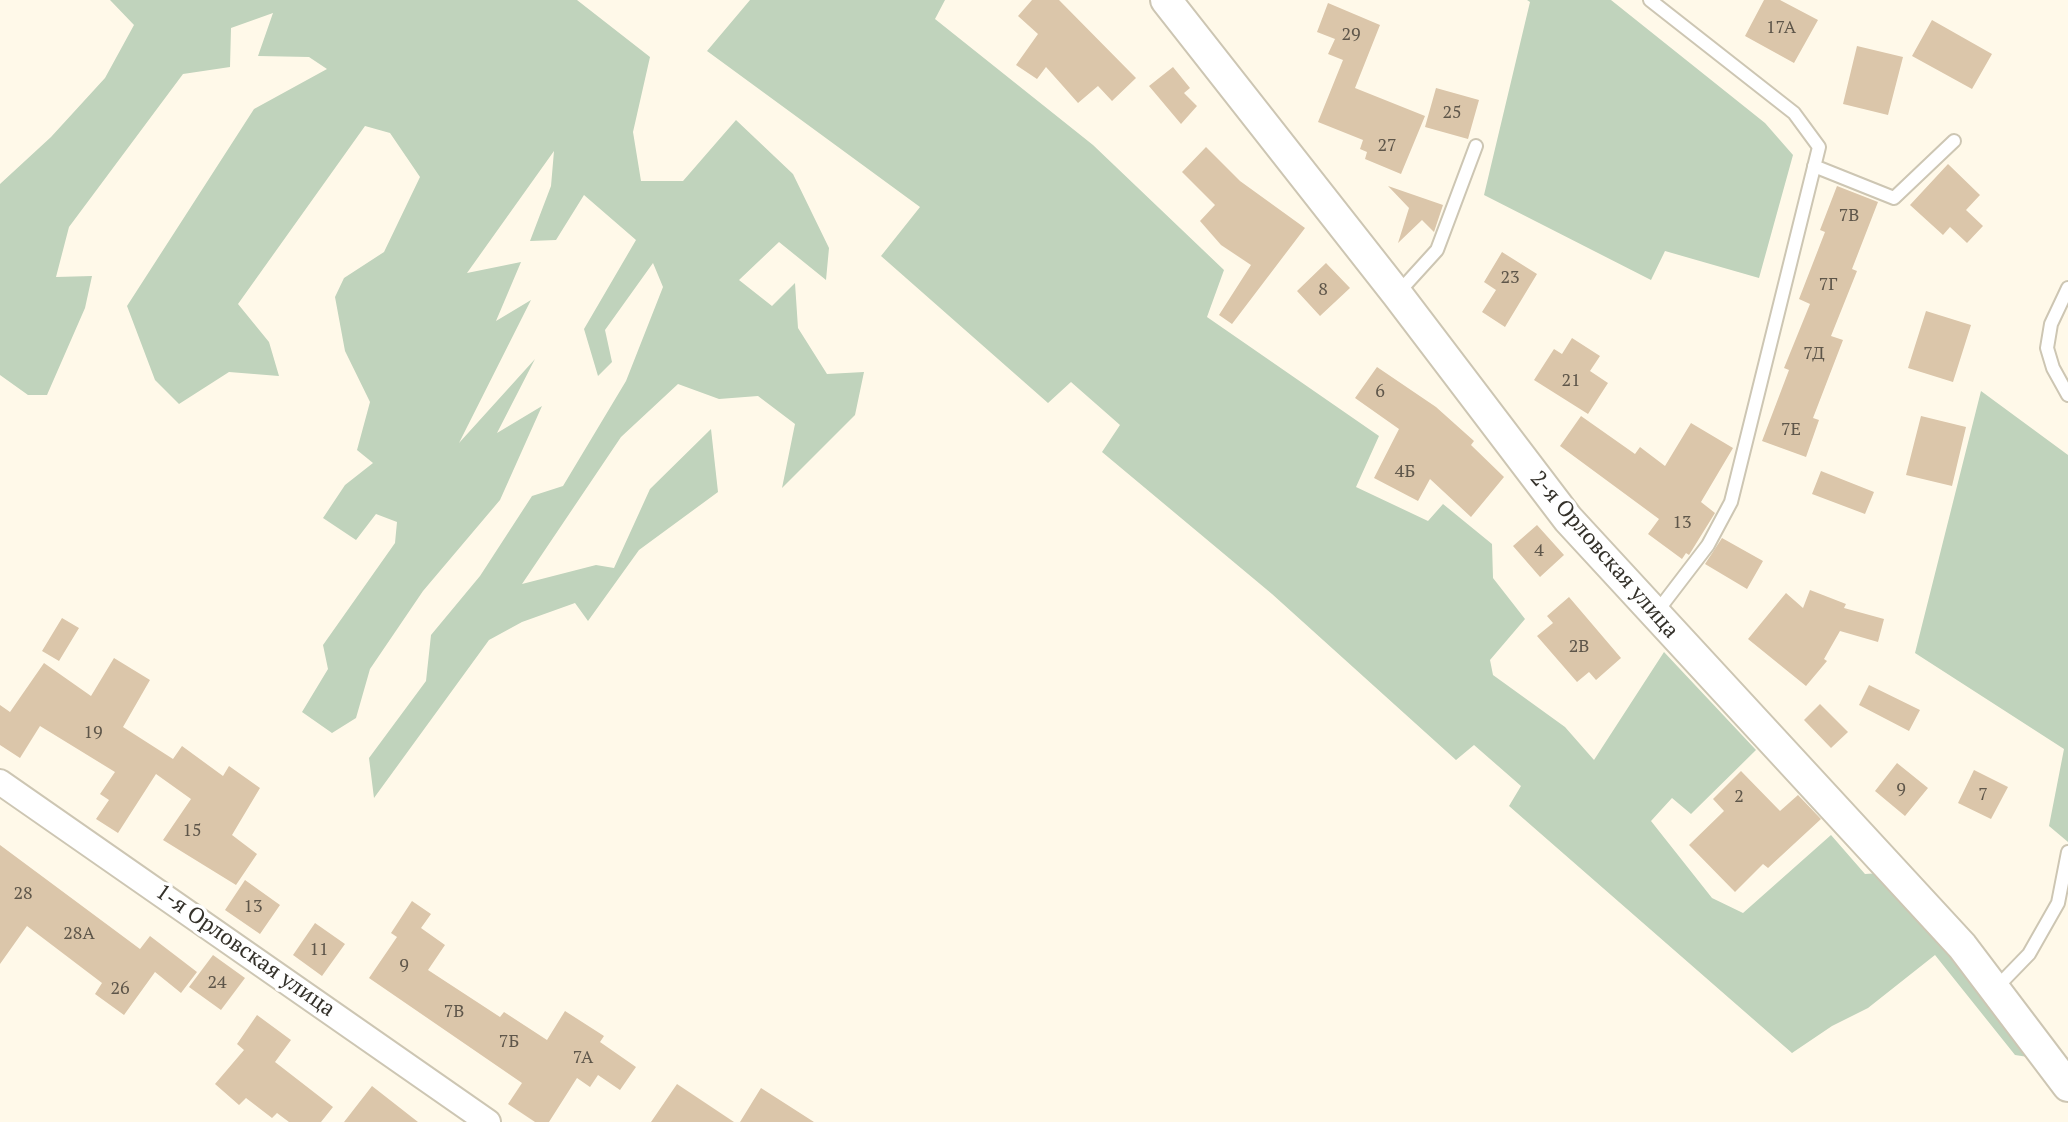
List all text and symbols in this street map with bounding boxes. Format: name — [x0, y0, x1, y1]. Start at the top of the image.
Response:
house number: 17А — [1766, 17, 1796, 39]
house number: 29 — [1341, 24, 1361, 46]
house number: 25 — [1442, 102, 1462, 124]
house number: 27 — [1377, 135, 1397, 157]
house number: 7В — [1839, 205, 1859, 227]
house number: 23 — [1500, 267, 1520, 289]
house number: 7Г — [1819, 274, 1837, 296]
house number: 8 — [1318, 279, 1328, 301]
house number: 7Д — [1803, 343, 1825, 365]
house number: 21 — [1561, 370, 1581, 392]
house number: 6 — [1375, 381, 1385, 403]
house number: 7Е — [1781, 419, 1801, 441]
house number: 4Б — [1395, 461, 1415, 483]
street label: 2-я Орловская улица — [1524, 466, 1684, 644]
house number: 13 — [1672, 512, 1692, 534]
house number: 4 — [1534, 540, 1544, 562]
house number: 2В — [1569, 636, 1589, 658]
house number: 19 — [83, 722, 103, 744]
house number: 9 — [1896, 779, 1906, 801]
house number: 7 — [1978, 784, 1988, 806]
house number: 2 — [1734, 786, 1744, 808]
house number: 15 — [182, 820, 202, 842]
street label: 1-я Орловская улица — [150, 879, 340, 1023]
house number: 28 — [13, 883, 33, 905]
house number: 13 — [243, 896, 263, 918]
house number: 28А — [63, 923, 95, 945]
house number: 11 — [309, 939, 329, 961]
house number: 9 — [399, 955, 409, 977]
house number: 24 — [207, 972, 227, 994]
house number: 26 — [110, 978, 130, 1000]
house number: 7В — [444, 1001, 464, 1023]
house number: 7Б — [499, 1031, 519, 1053]
house number: 7А — [573, 1047, 593, 1069]

